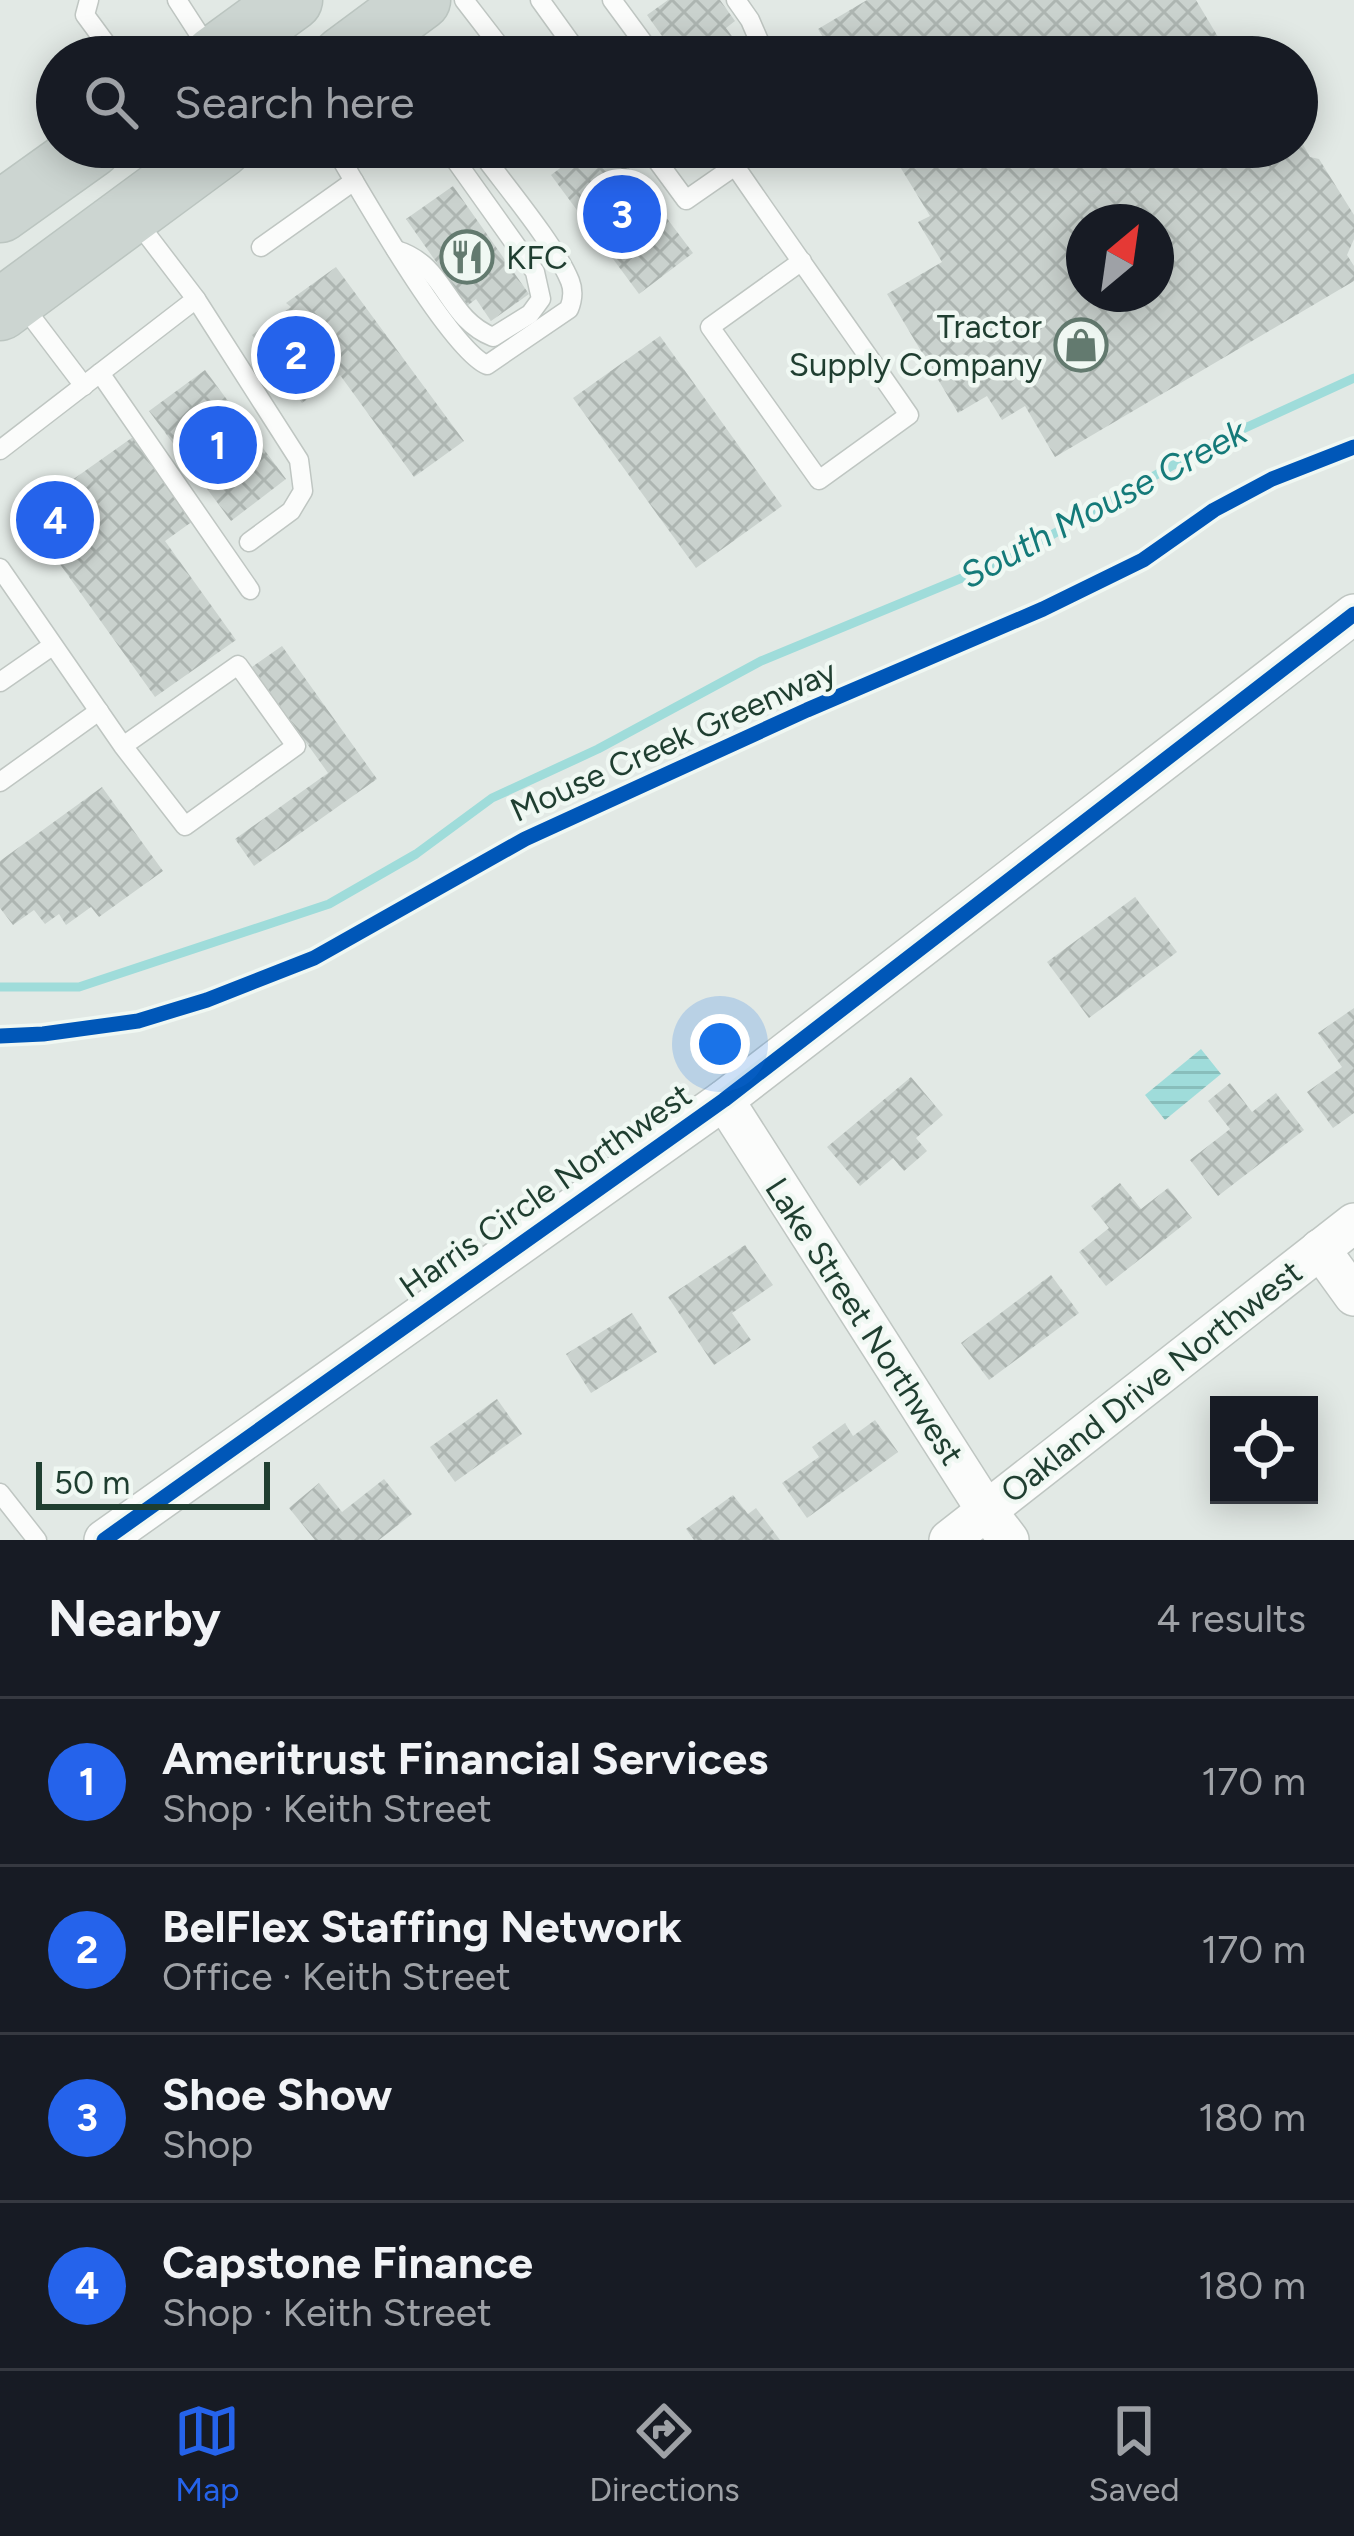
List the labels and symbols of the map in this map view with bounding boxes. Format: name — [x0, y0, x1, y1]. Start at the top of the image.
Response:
pin: 3 — [583, 169, 661, 259]
north arrow — [1066, 204, 1174, 312]
restaurant icon: KFC — [439, 229, 495, 285]
place label: KFC — [506, 238, 568, 277]
place label: Tractor Supply Company — [789, 307, 1043, 384]
pin: 2 — [257, 310, 335, 400]
shop icon: Tractor Supply Company — [1053, 317, 1109, 373]
pin: 1 — [179, 400, 257, 490]
water label: South Mouse Creek — [953, 409, 1255, 597]
pin: 4 — [16, 475, 94, 565]
street label: Mouse Creek Greenway — [504, 651, 843, 830]
your location — [690, 1014, 750, 1074]
street label: Harris Circle Northwest — [392, 1075, 699, 1306]
street label: Lake Street Northwest — [757, 1171, 972, 1472]
street label: Oakland Drive Northwest — [993, 1252, 1309, 1511]
scale bar — [36, 1456, 270, 1509]

